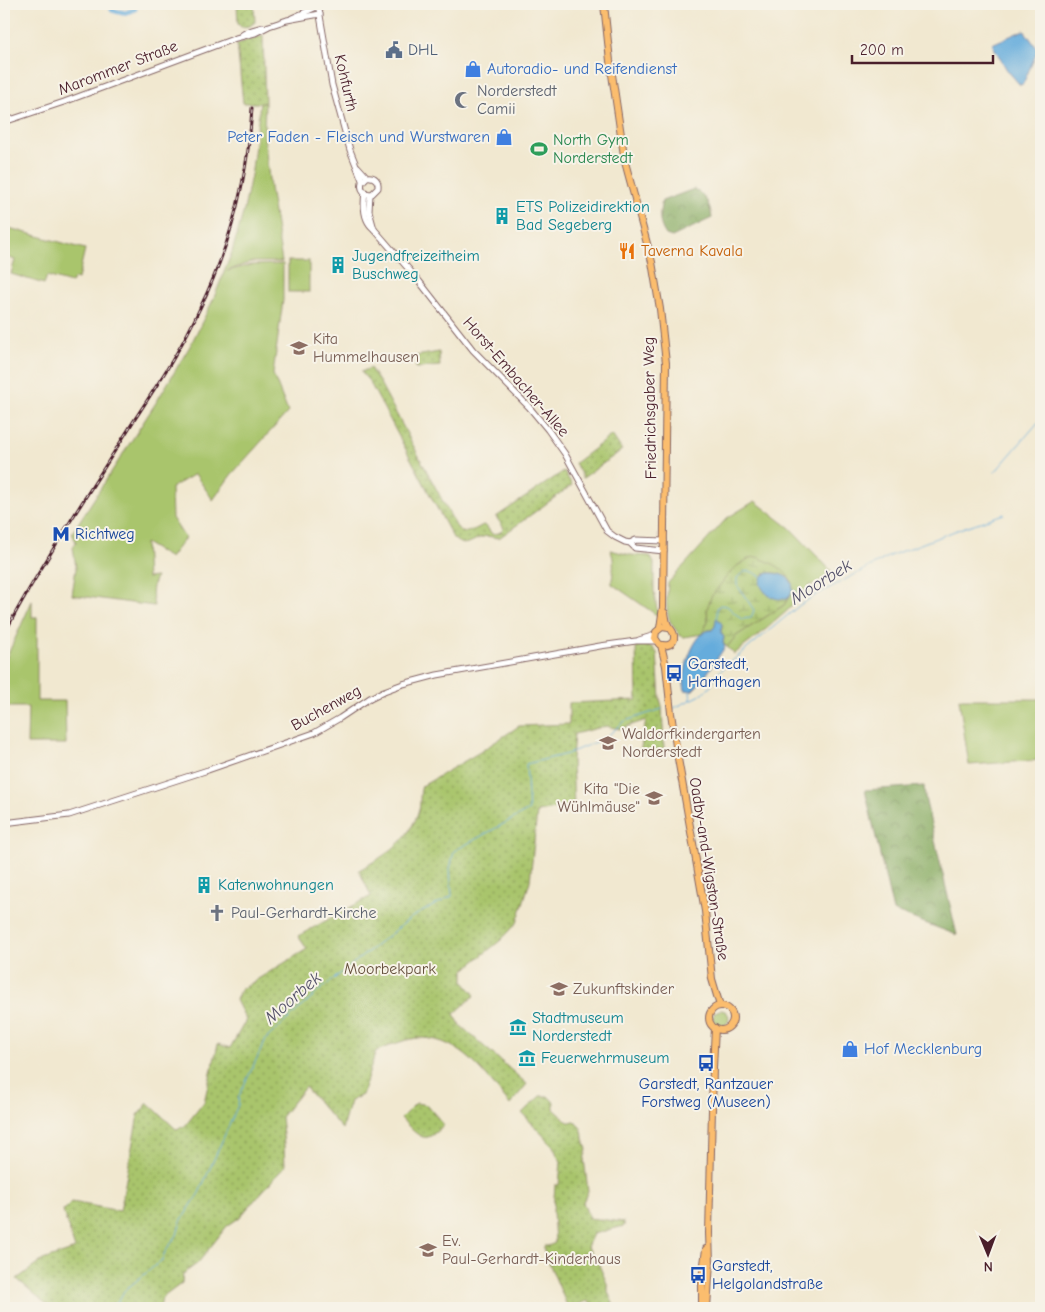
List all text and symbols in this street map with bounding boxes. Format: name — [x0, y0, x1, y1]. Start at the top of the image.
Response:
scale bar — [852, 32, 994, 64]
street label: Marommer Straße — [56, 37, 180, 99]
public building icon: DHL — [384, 40, 404, 60]
place label: DHL — [408, 41, 438, 59]
text: 200 m — [860, 41, 904, 59]
street label: Kohfurth — [331, 53, 361, 113]
shop icon: Autoradio- und Reifendienst — [463, 59, 483, 79]
place label: Autoradio- und Reifendienst — [487, 60, 677, 78]
place label: Norderstedt Camii — [477, 82, 557, 118]
mosque icon: Norderstedt Camii — [453, 90, 473, 110]
shop icon: Peter Faden - Fleisch und Wurstwaren — [494, 127, 514, 147]
place label: Peter Faden - Fleisch und Wurstwaren — [227, 128, 490, 146]
place label: North Gym Norderstedt — [553, 131, 633, 167]
sports icon: North Gym Norderstedt — [529, 139, 549, 159]
place label: ETS Polizeidirektion Bad Segeberg — [516, 198, 650, 234]
building icon: ETS Polizeidirektion Bad Segeberg — [492, 206, 512, 226]
restaurant icon: Taverna Kavala — [617, 241, 637, 261]
place label: Taverna Kavala — [641, 242, 743, 260]
place label: Jugendfreizeitheim Buschweg — [352, 247, 480, 283]
building icon: Jugendfreizeitheim Buschweg — [328, 255, 348, 275]
street label: Horst-Embacher-Allee — [459, 314, 573, 440]
place label: Kita Hummelhausen — [313, 330, 419, 366]
street label: Friedrichsgaber Weg — [640, 336, 660, 480]
school or university icon: Kita Hummelhausen — [289, 338, 309, 358]
metro station icon: Richtweg — [51, 524, 71, 544]
place label: Richtweg — [75, 525, 135, 543]
water label: Moorbek — [785, 555, 856, 610]
place label: Garstedt, Harthagen — [688, 655, 761, 691]
bus stop icon: Garstedt, Harthagen — [664, 663, 684, 683]
street label: Buchenweg — [288, 681, 364, 735]
place label: Waldorfkindergarten Norderstedt — [622, 725, 761, 761]
school or university icon: Waldorfkindergarten Norderstedt — [598, 733, 618, 753]
street label: Oadby-and-Wigston-Straße — [686, 776, 732, 962]
place label: Kita "Die Wühlmäuse" — [557, 780, 640, 816]
school or university icon: Kita "Die Wühlmäuse" — [644, 788, 664, 808]
building icon: Katenwohnungen — [194, 875, 214, 895]
place label: Katenwohnungen — [218, 876, 334, 894]
church icon: Paul-Gerhardt-Kirche — [207, 903, 227, 923]
place label: Paul-Gerhardt-Kirche — [231, 904, 376, 922]
park label: Moorbekpark — [344, 960, 436, 978]
water label: Moorbek — [259, 967, 326, 1029]
school or university icon: Zukunftskinder — [549, 979, 569, 999]
place label: Zukunftskinder — [573, 980, 675, 998]
place label: Stadtmuseum Norderstedt — [532, 1009, 624, 1045]
museum icon: Stadtmuseum Norderstedt — [508, 1017, 528, 1037]
shop icon: Hof Mecklenburg — [840, 1039, 860, 1059]
place label: Hof Mecklenburg — [864, 1040, 982, 1058]
museum icon: Feuerwehrmuseum — [517, 1048, 537, 1068]
place label: Feuerwehrmuseum — [541, 1049, 670, 1067]
bus stop icon: Garstedt, Rantzauer Forstweg (Museen) — [696, 1053, 716, 1073]
place label: Garstedt, Rantzauer Forstweg (Museen) — [639, 1075, 774, 1111]
north arrow — [962, 1230, 1012, 1280]
place label: Ev. Paul-Gerhardt-Kinderhaus — [442, 1232, 621, 1268]
school or university icon: Ev. Paul-Gerhardt-Kinderhaus — [418, 1240, 438, 1260]
place label: Garstedt, Helgolandstraße — [712, 1257, 823, 1293]
text: N — [984, 1258, 993, 1275]
bus stop icon: Garstedt, Helgolandstraße — [688, 1265, 708, 1285]

